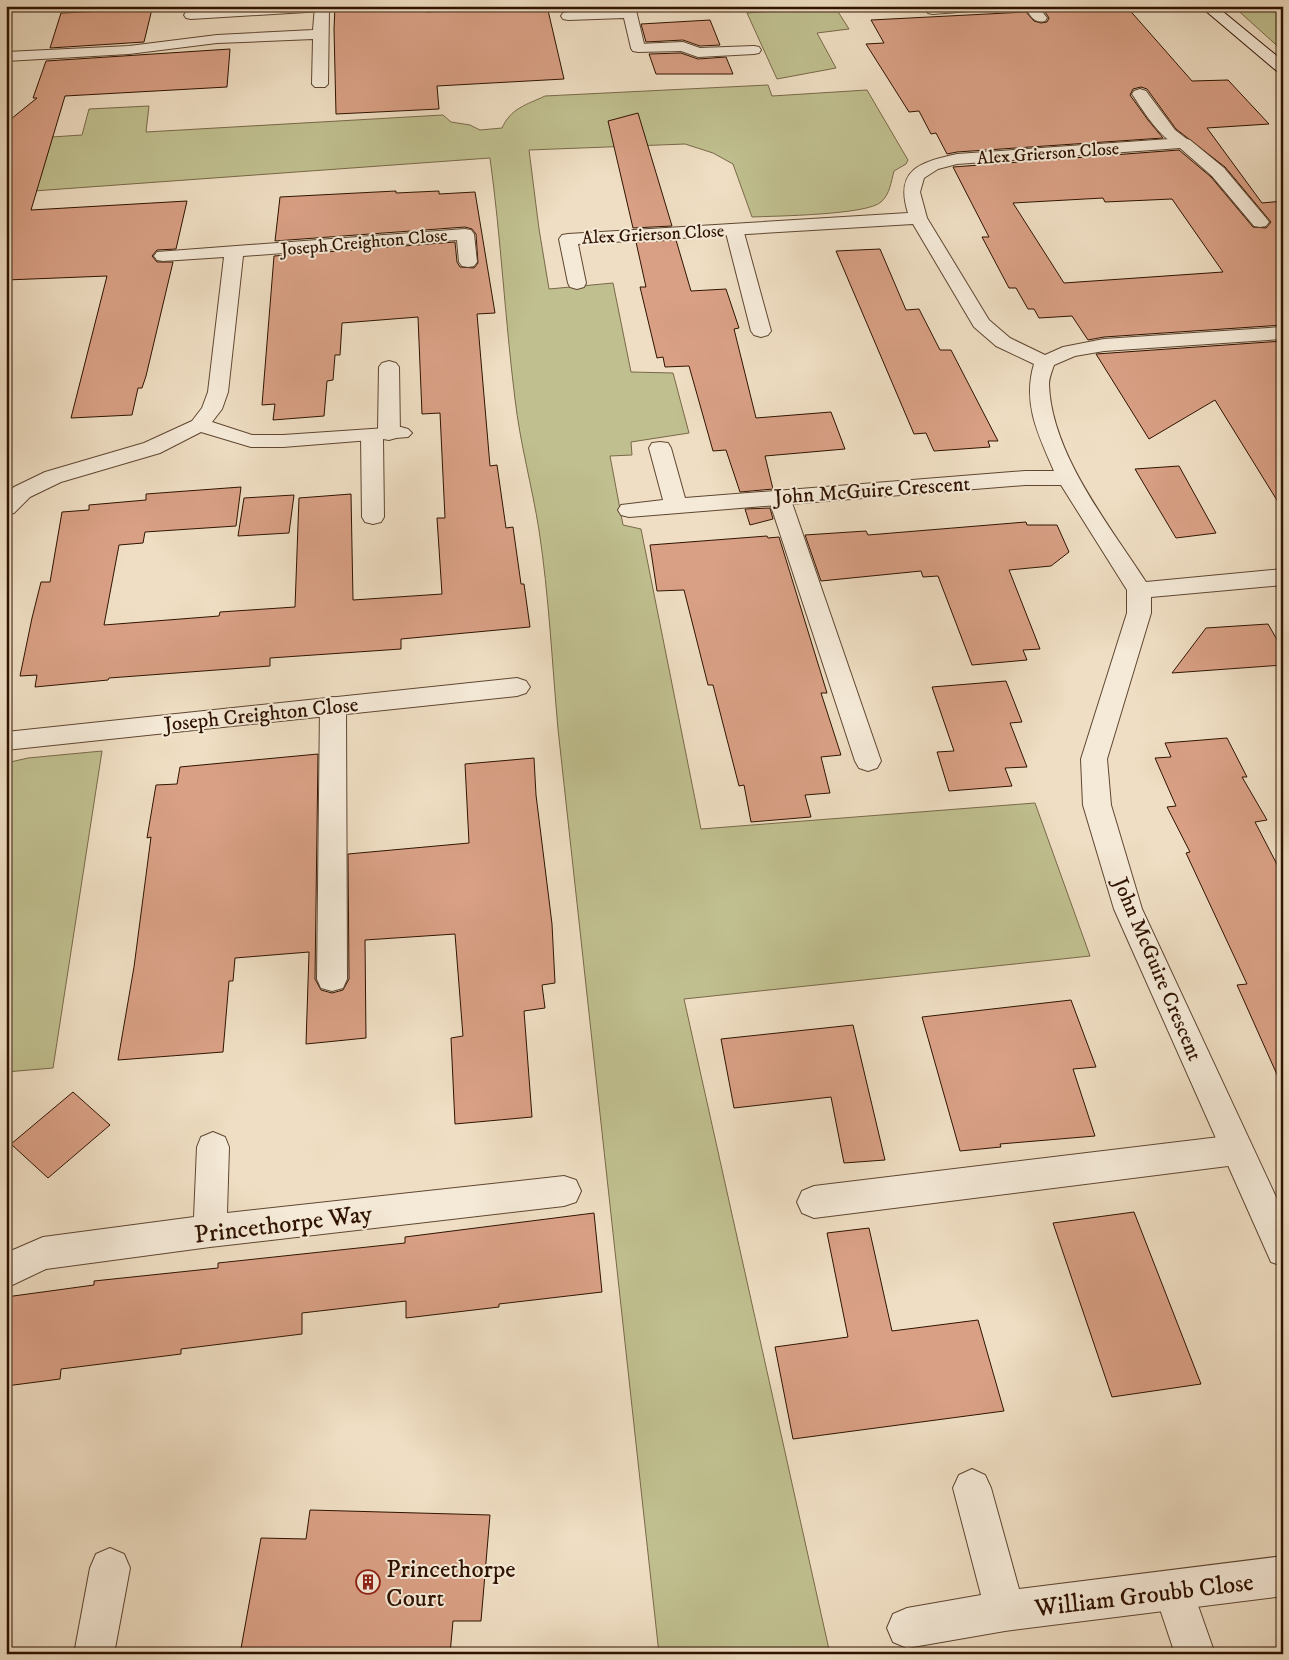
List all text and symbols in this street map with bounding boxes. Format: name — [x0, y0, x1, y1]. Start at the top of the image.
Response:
street label: Alex Grierson Close — [976, 138, 1120, 170]
street label: Alex Grierson Close — [581, 220, 725, 250]
street label: Joseph Creighton Close — [278, 225, 448, 261]
street label: John McGuire Crescent — [771, 471, 971, 511]
street label: Joseph Creighton Close — [161, 692, 360, 738]
street label: John McGuire Crescent — [1106, 872, 1208, 1065]
street label: Princethorpe Way — [193, 1198, 374, 1251]
place label: Princethorpe Court — [386, 1554, 516, 1614]
street label: William Groubb Close — [1032, 1567, 1255, 1624]
building icon: Princethorpe Court — [355, 1569, 381, 1595]

